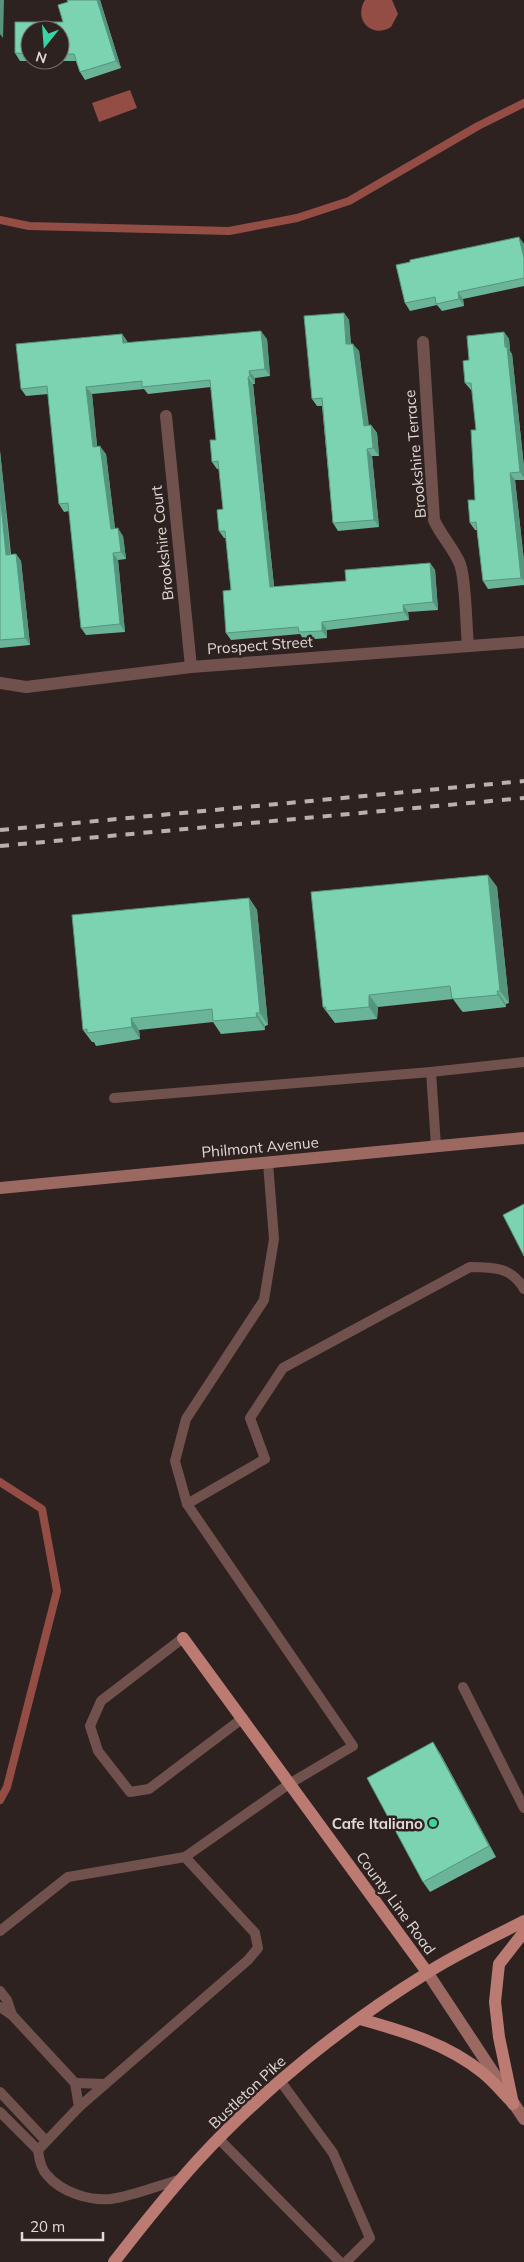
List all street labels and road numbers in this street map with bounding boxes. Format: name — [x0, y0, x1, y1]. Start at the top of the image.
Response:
street label: Brookshire Terrace — [400, 389, 430, 519]
street label: Brookshire Court — [147, 485, 177, 601]
street label: Prospect Street — [206, 632, 314, 658]
street label: Philmont Avenue — [201, 1132, 319, 1162]
street label: County Line Road — [352, 1848, 440, 1958]
street label: Bustleton Pike — [204, 2051, 290, 2133]

